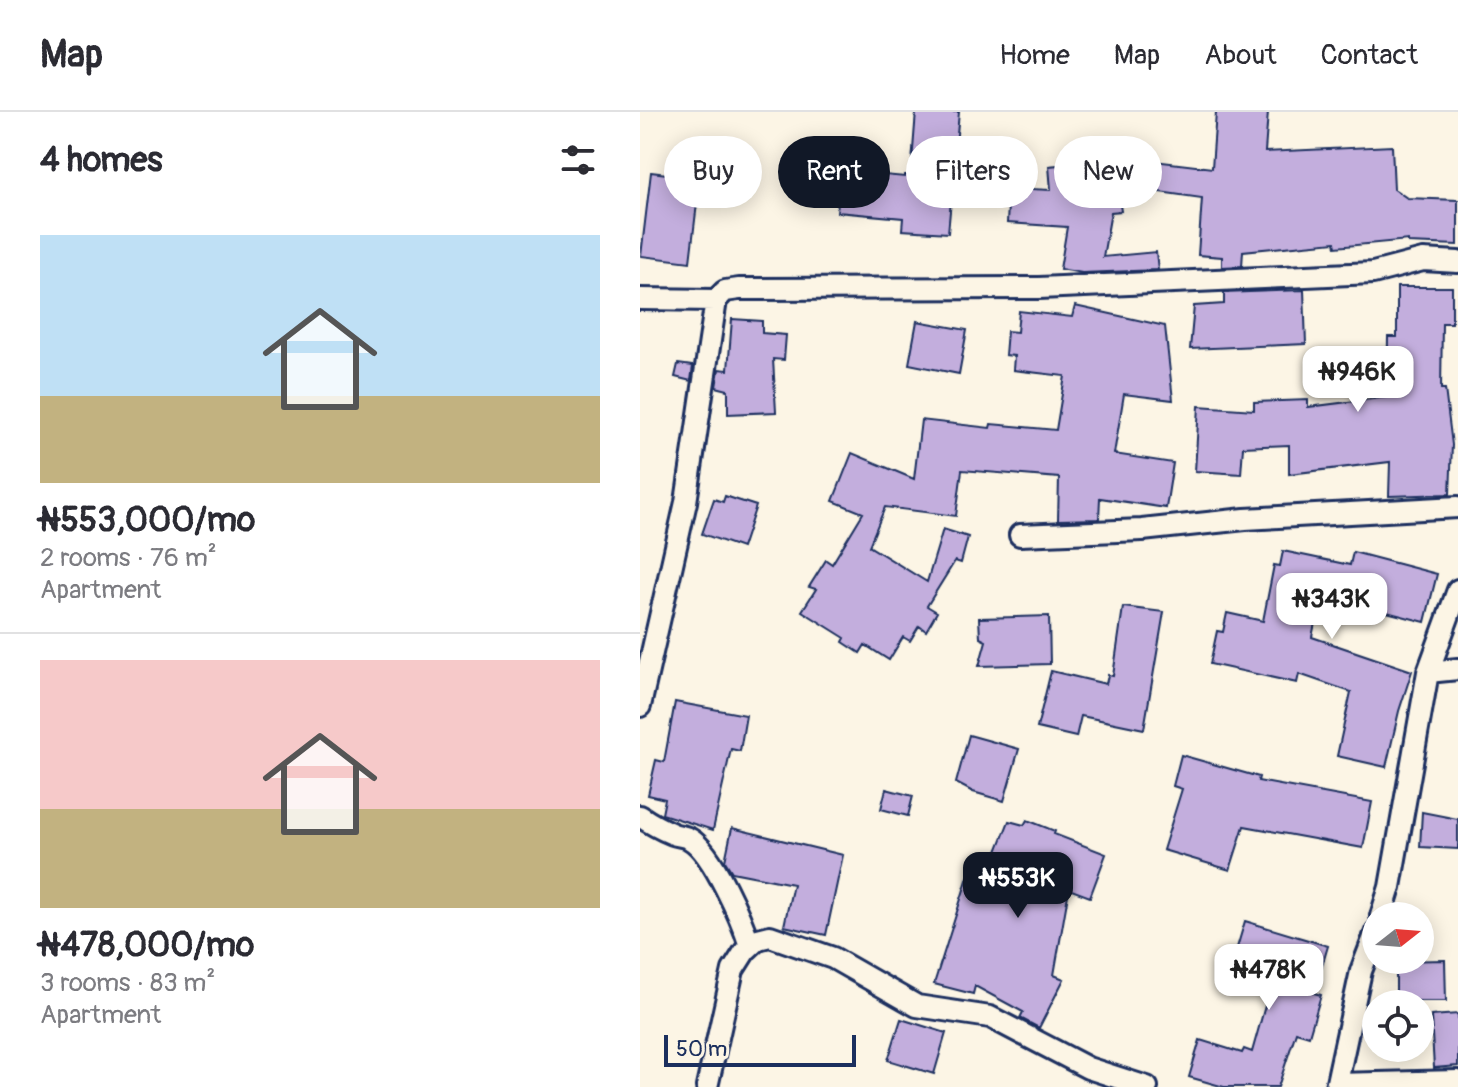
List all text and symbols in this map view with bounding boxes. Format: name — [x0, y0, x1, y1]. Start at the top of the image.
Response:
text: Map — [40, 31, 103, 79]
text: Home — [999, 38, 1070, 73]
text: Map — [1114, 38, 1160, 73]
text: About — [1204, 38, 1277, 73]
text: Contact — [1321, 38, 1418, 73]
chip: Buy — [664, 136, 762, 208]
chip: Rent — [778, 136, 890, 208]
chip: Filters — [906, 136, 1038, 208]
chip: New — [1054, 136, 1162, 208]
icon: filters — [556, 138, 600, 182]
text: 4 homes — [40, 139, 162, 182]
icon: home — [248, 287, 392, 431]
pin: ₦946K — [1302, 346, 1414, 414]
text: ₦946K — [1321, 356, 1395, 388]
text: ₦553,000/mo — [40, 499, 255, 542]
text: 2 rooms · 76 m² — [40, 542, 217, 574]
pin: ₦343K — [1276, 573, 1388, 641]
text: Apartment — [40, 574, 161, 606]
text: ₦343K — [1294, 583, 1370, 615]
icon: home — [248, 712, 392, 856]
pin: ₦553K — [962, 852, 1074, 920]
text: ₦553K — [981, 862, 1055, 894]
north arrow — [1362, 902, 1434, 974]
map controls — [1362, 902, 1434, 1062]
text: ₦478,000/mo — [40, 924, 254, 967]
pin: ₦478K — [1213, 944, 1325, 1012]
text: ₦478K — [1232, 954, 1306, 986]
text: 3 rooms · 83 m² — [40, 967, 215, 999]
button: locate — [1362, 990, 1434, 1062]
text: Apartment — [40, 999, 161, 1031]
scale bar — [664, 1031, 856, 1067]
text: 50 m — [676, 1035, 727, 1063]

